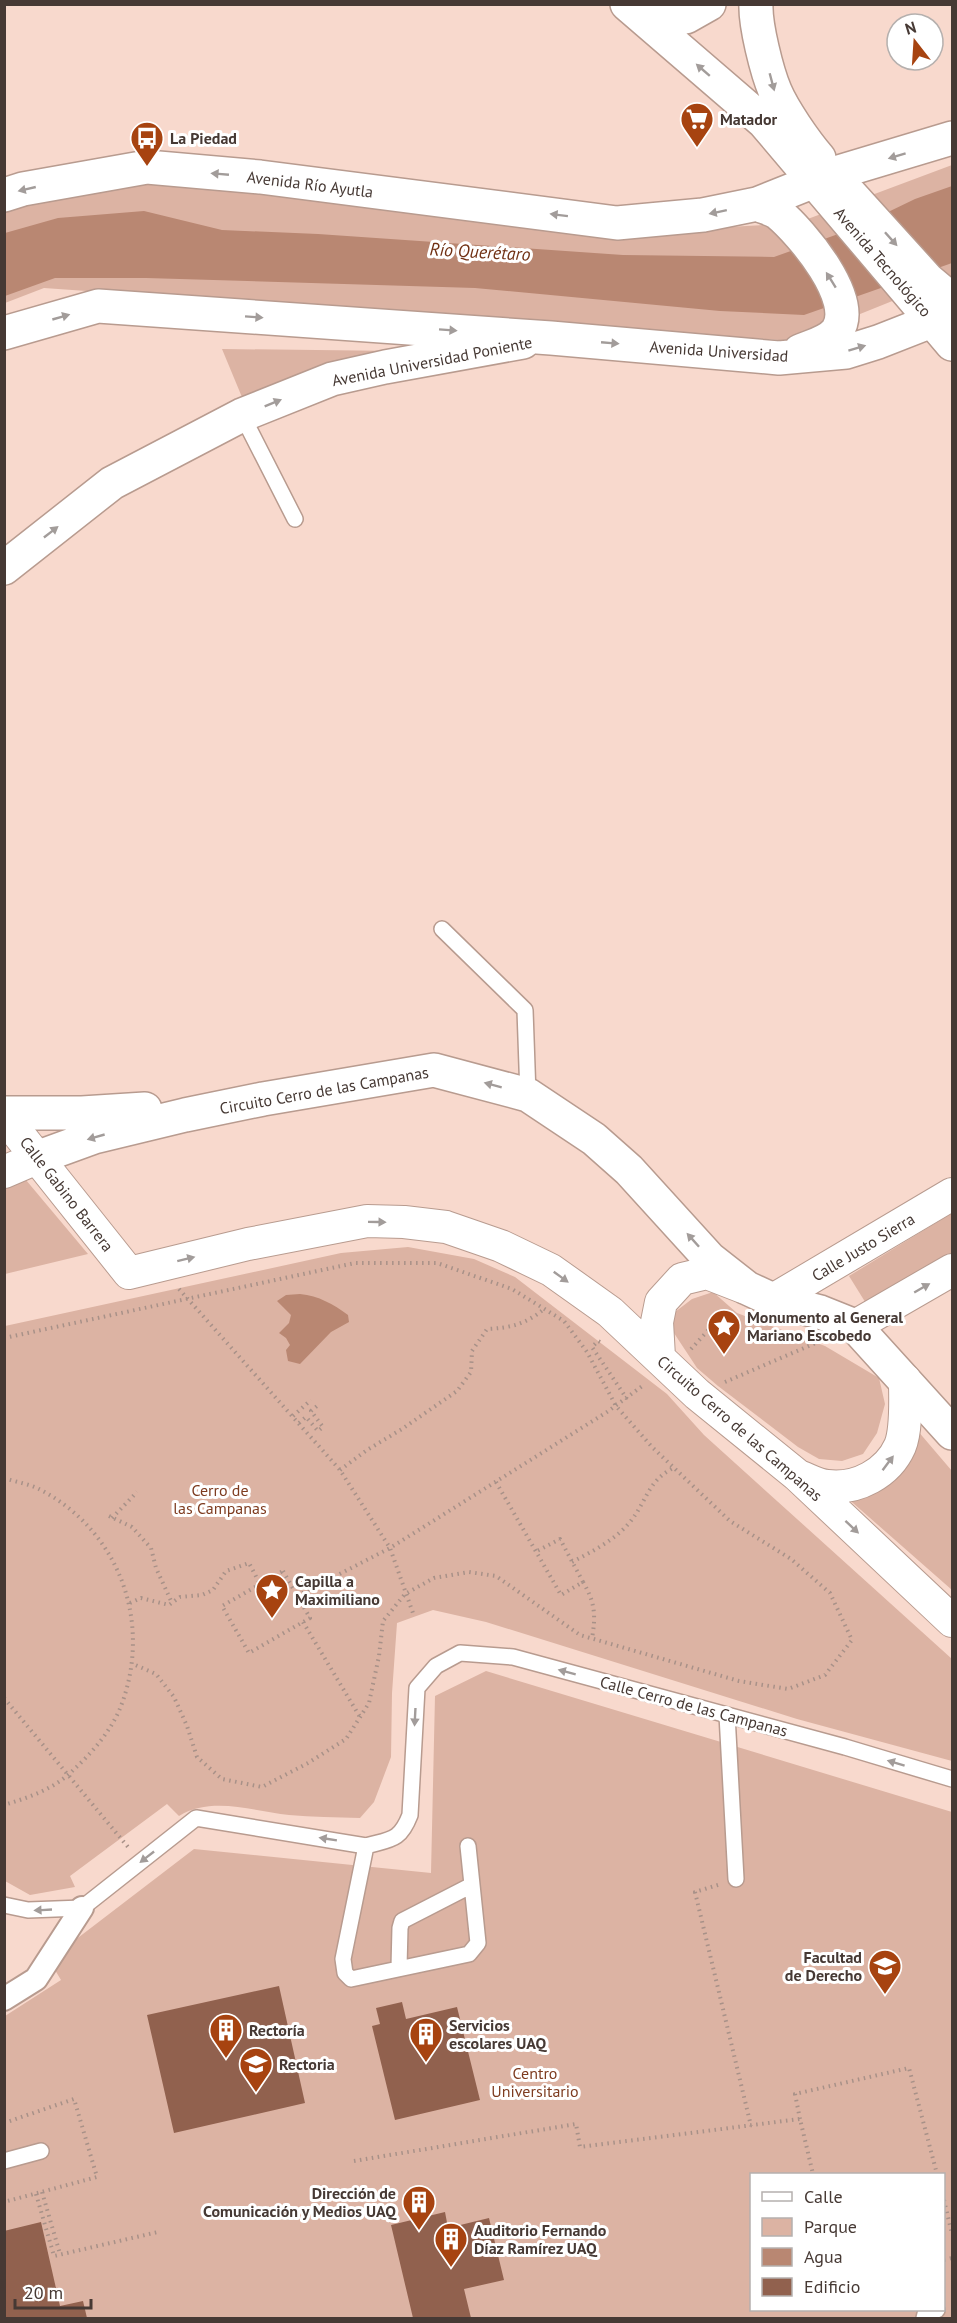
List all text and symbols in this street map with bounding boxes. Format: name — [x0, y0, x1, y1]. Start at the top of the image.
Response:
north arrow — [885, 12, 945, 72]
text: N — [903, 17, 919, 39]
one-way arrow — [696, 64, 711, 77]
one-way arrow — [768, 73, 778, 91]
supermarket icon: Matador — [679, 101, 715, 148]
place label: Matador — [720, 109, 777, 129]
bus stop icon: La Piedad — [129, 120, 165, 167]
place label: La Piedad — [170, 128, 237, 148]
one-way arrow — [888, 151, 906, 161]
street label: Avenida Río Ayutla — [246, 166, 374, 202]
one-way arrow — [210, 169, 229, 178]
one-way arrow — [18, 184, 36, 194]
street label: Avenida Tecnológico — [830, 203, 936, 321]
one-way arrow — [708, 208, 727, 217]
one-way arrow — [550, 211, 569, 220]
one-way arrow — [884, 232, 898, 246]
water label: Río Querétaro — [429, 237, 531, 266]
one-way arrow — [826, 272, 837, 288]
one-way arrow — [52, 312, 70, 321]
one-way arrow — [244, 312, 263, 322]
one-way arrow — [439, 326, 458, 335]
street label: Avenida Universidad Poniente — [330, 332, 534, 390]
street label: Avenida Universidad — [649, 336, 789, 366]
one-way arrow — [600, 338, 619, 348]
one-way arrow — [849, 343, 867, 352]
one-way arrow — [264, 398, 282, 408]
one-way arrow — [43, 526, 58, 538]
street label: Circuito Cerro de las Campanas — [218, 1062, 430, 1118]
one-way arrow — [483, 1080, 502, 1090]
street label: Calle Gabino Barrera — [16, 1132, 118, 1256]
one-way arrow — [87, 1133, 105, 1142]
street label: Calle Justo Sierra — [808, 1208, 918, 1286]
one-way arrow — [368, 1217, 387, 1226]
one-way arrow — [687, 1233, 700, 1248]
one-way arrow — [177, 1254, 195, 1264]
one-way arrow — [553, 1271, 569, 1283]
one-way arrow — [914, 1282, 930, 1293]
place label: Monumento al General Mariano Escobedo — [747, 1307, 903, 1345]
place icon: Monumento al General Mariano Escobedo — [706, 1308, 742, 1355]
street label: Circuito Cerro de las Campanas — [653, 1351, 827, 1505]
one-way arrow — [881, 1455, 893, 1470]
park label: Cerro de las Campanas — [173, 1480, 267, 1518]
one-way arrow — [844, 1520, 859, 1533]
place label: Capilla a Maximiliano — [295, 1571, 380, 1609]
place icon: Capilla a Maximiliano — [254, 1572, 290, 1619]
one-way arrow — [558, 1666, 576, 1676]
street label: Calle Cerro de las Campanas — [598, 1671, 790, 1741]
one-way arrow — [411, 1708, 420, 1727]
one-way arrow — [887, 1758, 905, 1767]
one-way arrow — [318, 1835, 337, 1844]
one-way arrow — [140, 1850, 155, 1862]
one-way arrow — [34, 1905, 53, 1914]
place label: Facultad de Derecho — [785, 1947, 862, 1985]
school or university icon: Facultad de Derecho — [867, 1948, 903, 1995]
building icon: Rectoría — [208, 2012, 244, 2059]
place label: Servicios escolares UAQ — [449, 2015, 548, 2053]
building icon: Servicios escolares UAQ — [408, 2016, 444, 2063]
place label: Rectoría — [249, 2020, 305, 2040]
school or university icon: Rectoria — [238, 2046, 274, 2093]
place label: Rectoria — [279, 2054, 335, 2074]
park label: Centro Universitario — [491, 2063, 579, 2101]
legend — [750, 2173, 945, 2311]
place label: Dirección de Comunicación y Medios UAQ — [203, 2183, 397, 2221]
building icon: Dirección de Comunicación y Medios UAQ — [401, 2184, 437, 2231]
text: Calle — [804, 2185, 843, 2208]
text: Parque — [804, 2215, 857, 2238]
place label: Auditorio Fernando Díaz Ramírez UAQ — [474, 2220, 607, 2258]
building icon: Auditorio Fernando Díaz Ramírez UAQ — [433, 2221, 469, 2268]
text: Agua — [804, 2245, 843, 2268]
scale bar — [15, 2272, 92, 2310]
text: Edificio — [804, 2275, 860, 2298]
text: 20 m — [24, 2281, 63, 2304]

